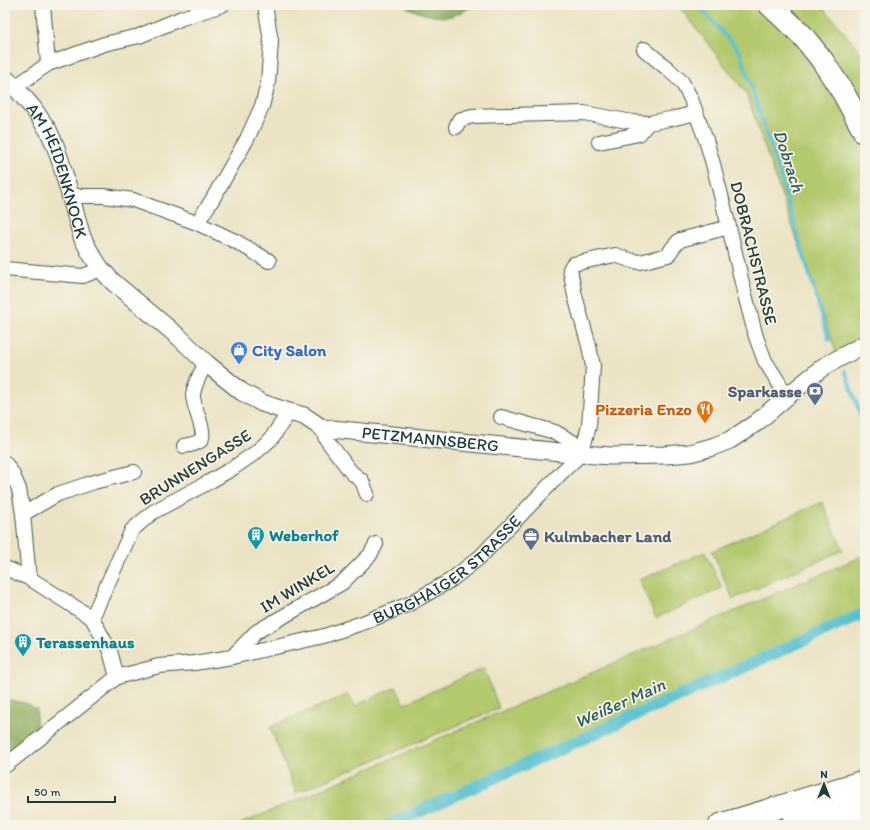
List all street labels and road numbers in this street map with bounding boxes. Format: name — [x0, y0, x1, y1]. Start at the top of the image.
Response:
street label: AM HEIDENKNOCK — [22, 99, 92, 241]
street label: DOBRACHSTRASSE — [726, 179, 782, 327]
street label: PETZMANNSBERG — [361, 422, 500, 456]
street label: BRUNNENGASSE — [135, 425, 255, 509]
street label: BURGHAIGER STRASSE — [370, 511, 525, 628]
street label: IM WINKEL — [256, 557, 338, 617]

